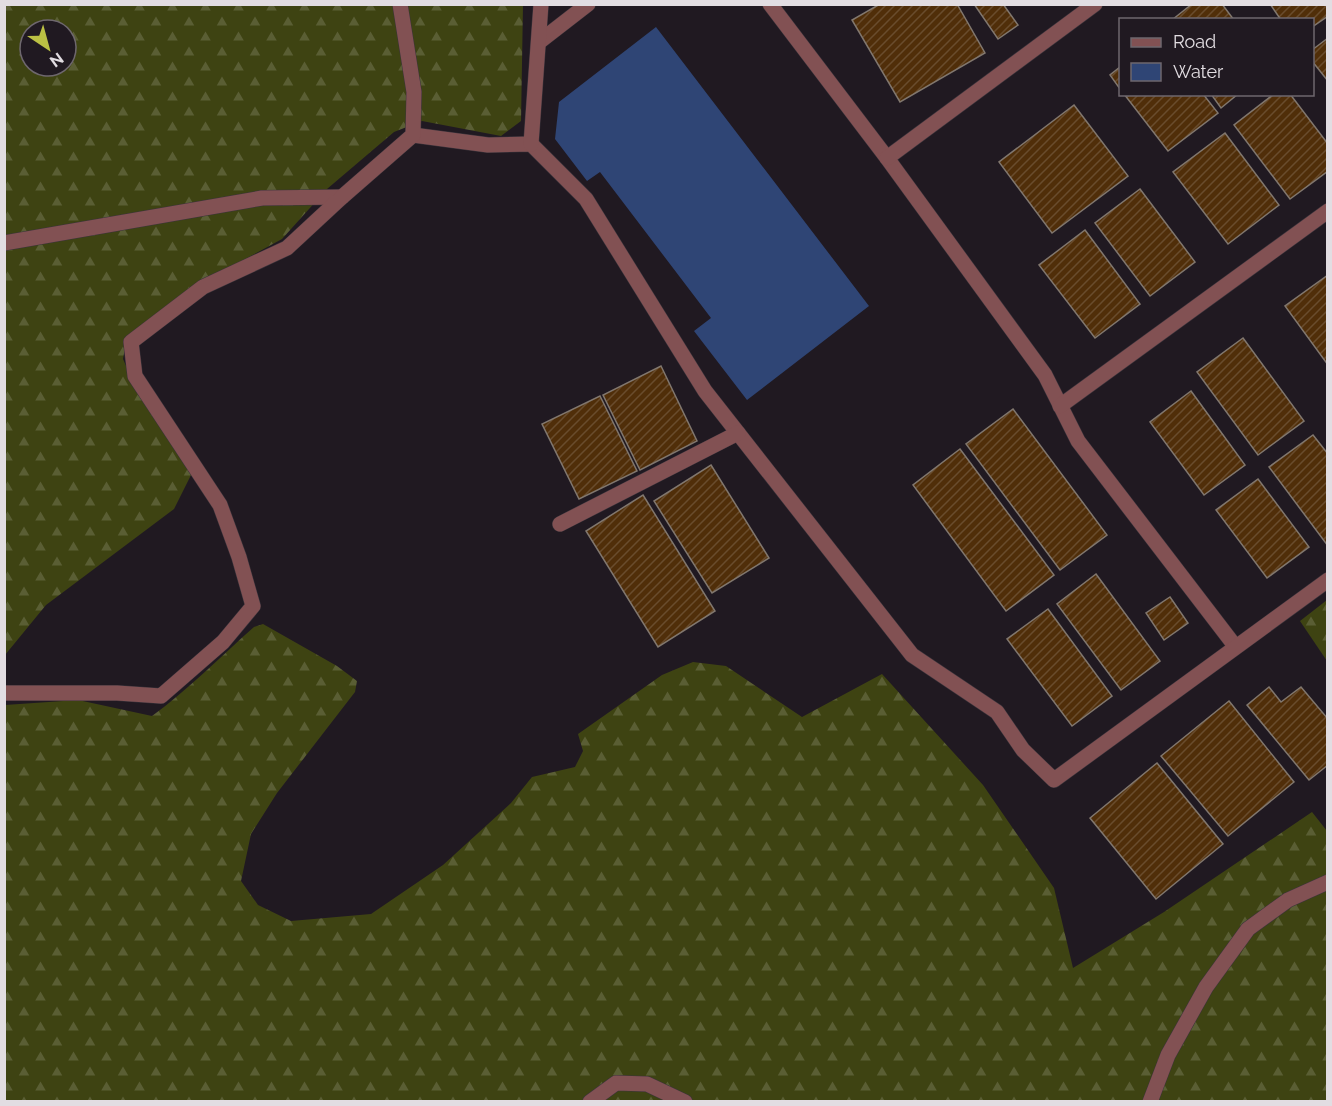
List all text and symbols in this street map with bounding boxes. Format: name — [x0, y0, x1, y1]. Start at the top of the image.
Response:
north arrow — [18, 18, 78, 78]
legend — [1119, 18, 1314, 96]
text: Road — [1173, 31, 1216, 52]
text: N — [46, 48, 67, 71]
text: Water — [1173, 61, 1224, 82]

